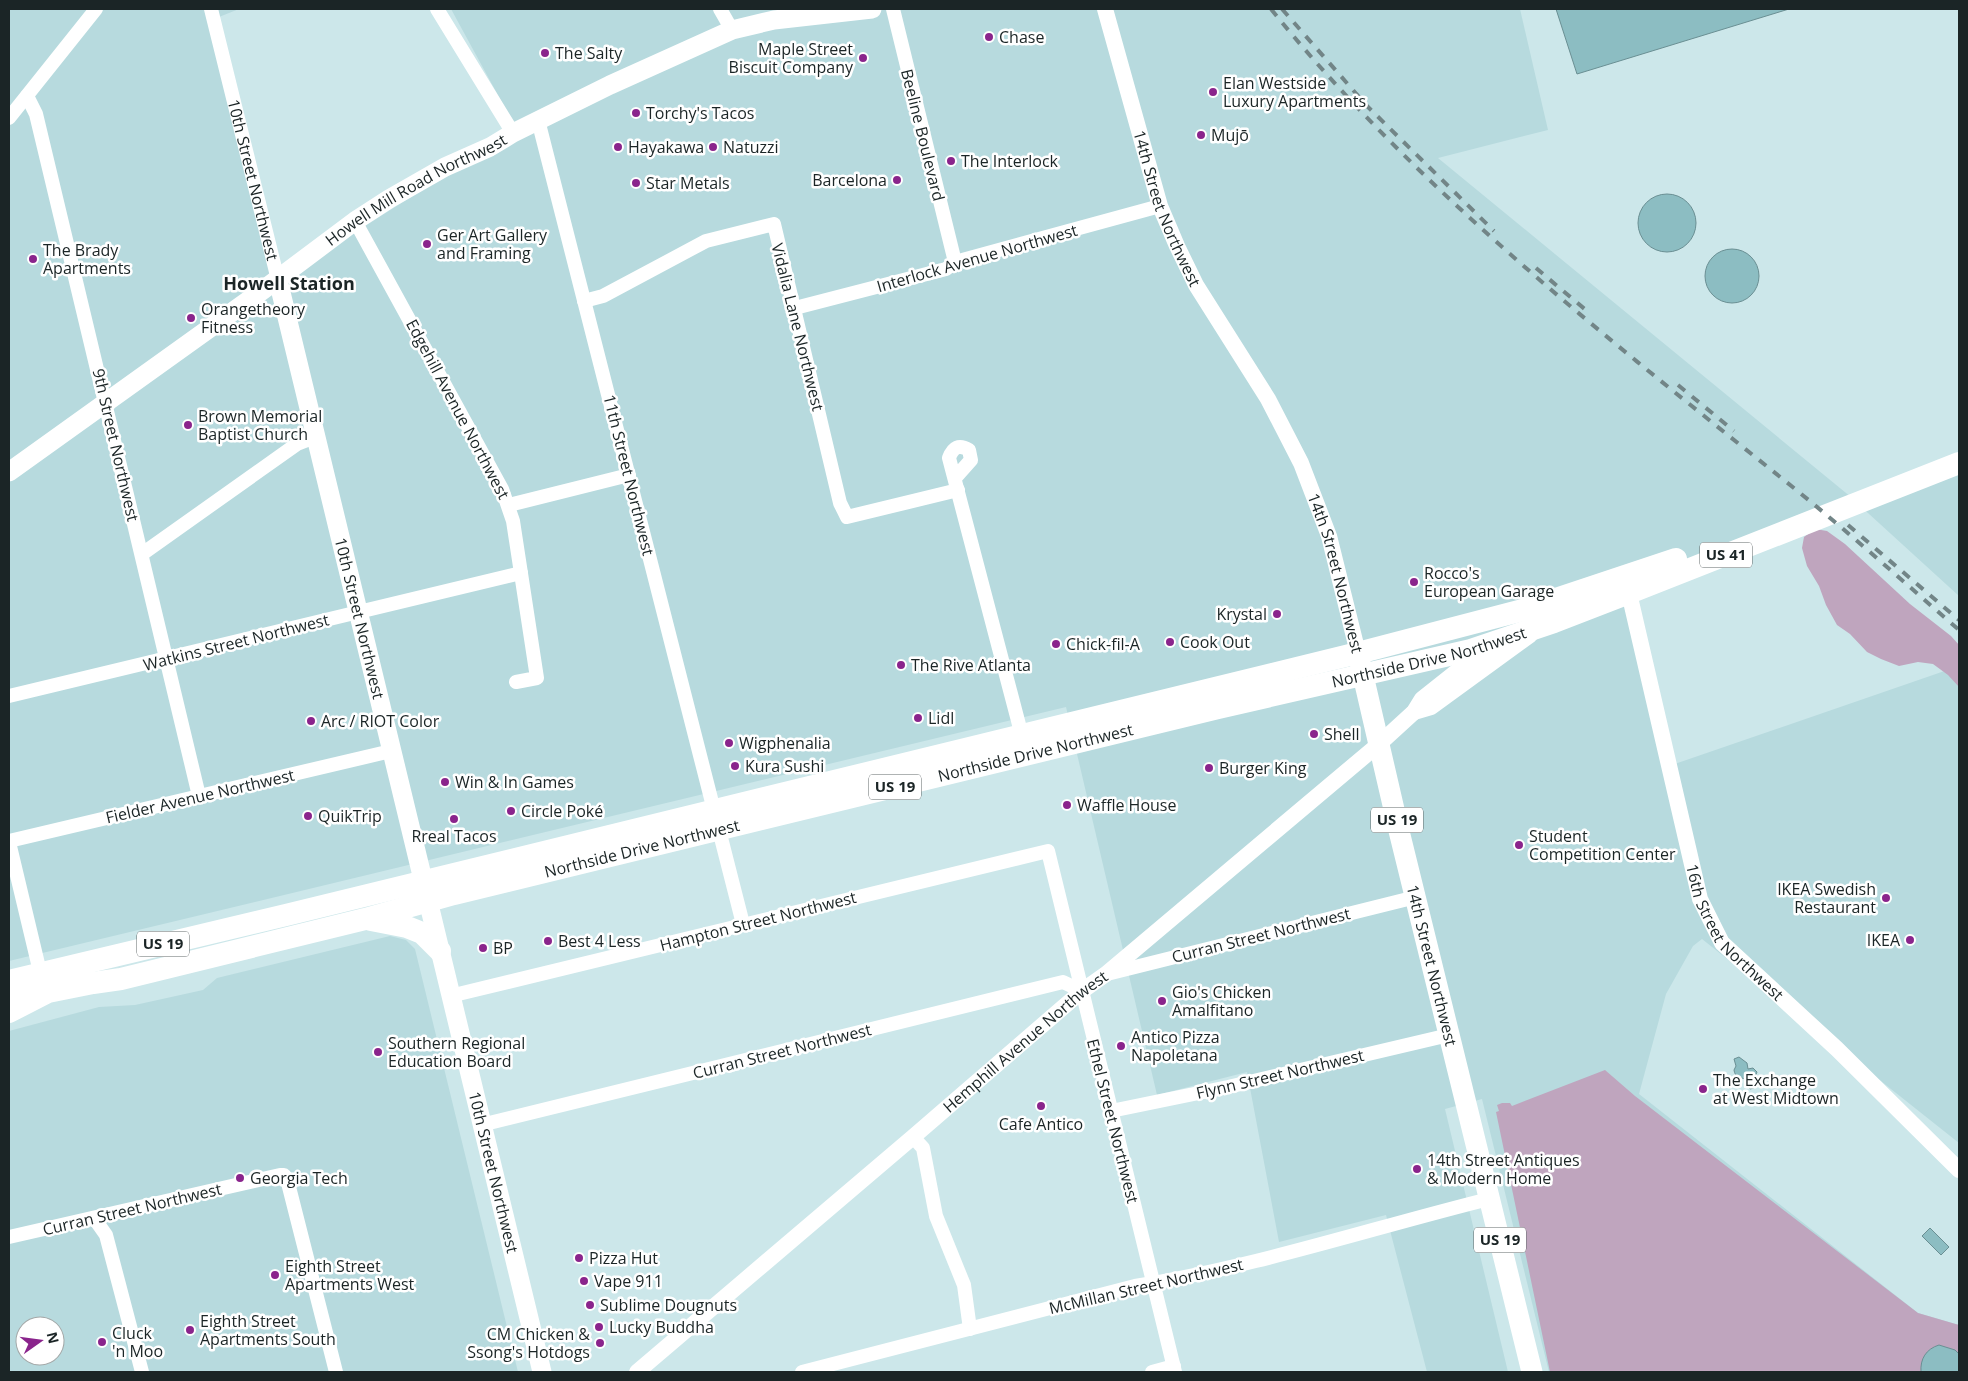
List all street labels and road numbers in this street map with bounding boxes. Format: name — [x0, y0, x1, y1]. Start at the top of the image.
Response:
street label: Beeline Boulevard — [896, 67, 950, 203]
street label: 10th Street Northwest — [223, 97, 284, 263]
street label: Howell Mill Road Northwest — [321, 128, 511, 251]
street label: 14th Street Northwest — [1128, 128, 1206, 290]
street label: Interlock Avenue Northwest — [874, 219, 1080, 297]
street label: Vidalia Lane Northwest — [767, 241, 830, 413]
street label: Edgehill Avenue Northwest — [401, 315, 515, 503]
street label: 9th Street Northwest — [88, 366, 144, 524]
street label: 11th Street Northwest — [598, 392, 660, 558]
street label: 14th Street Northwest — [1303, 490, 1369, 656]
street label: 10th Street Northwest — [330, 535, 390, 701]
road number: US 41 — [1700, 542, 1752, 568]
street label: Watkins Street Northwest — [141, 608, 331, 676]
street label: Northside Drive Northwest — [1329, 621, 1529, 693]
street label: Northside Drive Northwest — [935, 718, 1135, 787]
street label: Fielder Avenue Northwest — [103, 763, 297, 828]
road number: US 19 — [869, 774, 921, 800]
road number: US 19 — [1371, 808, 1423, 832]
street label: Northside Drive Northwest — [542, 814, 742, 883]
street label: 16th Street Northwest — [1681, 862, 1789, 1006]
street label: 14th Street Northwest — [1402, 883, 1463, 1049]
street label: Hampton Street Northwest — [657, 886, 859, 956]
street label: Curran Street Northwest — [1170, 902, 1353, 968]
road number: US 19 — [137, 932, 189, 956]
street label: Hemphill Avenue Northwest — [938, 965, 1112, 1117]
street label: Curran Street Northwest — [691, 1018, 874, 1084]
street label: Ethel Street Northwest — [1082, 1036, 1144, 1206]
street label: Flynn Street Northwest — [1194, 1044, 1366, 1104]
street label: 10th Street Northwest — [464, 1089, 524, 1256]
street label: Curran Street Northwest — [40, 1178, 224, 1240]
road number: US 19 — [1474, 1228, 1526, 1252]
street label: McMillan Street Northwest — [1047, 1253, 1246, 1319]

